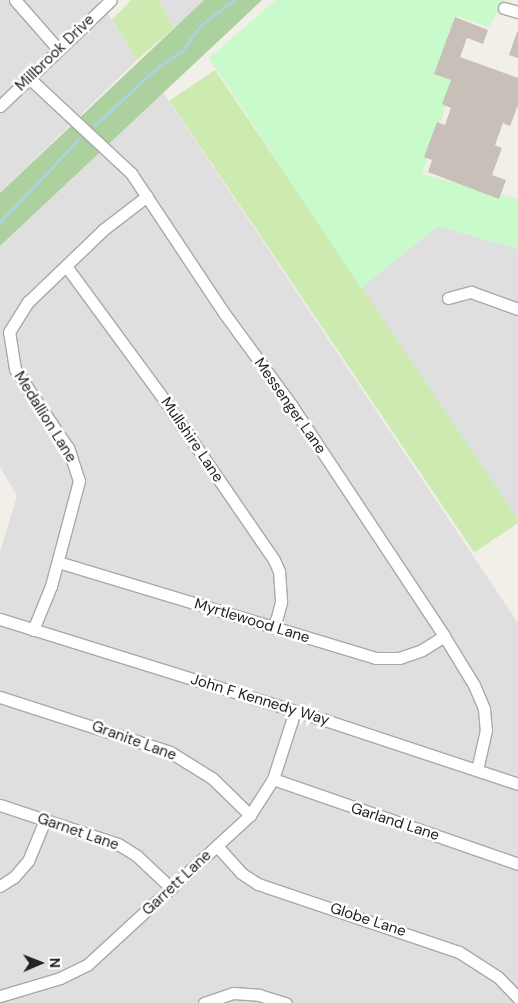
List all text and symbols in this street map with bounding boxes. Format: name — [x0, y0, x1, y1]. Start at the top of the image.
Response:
street label: Millbrook Drive — [12, 11, 98, 95]
street label: Messenger Lane — [250, 355, 330, 457]
street label: Medallion Lane — [10, 368, 80, 466]
street label: Mullshire Lane — [157, 394, 227, 486]
street label: Myrtlewood Lane — [192, 595, 312, 647]
street label: John F Kennedy Way — [189, 670, 331, 730]
street label: Granite Lane — [89, 717, 179, 765]
street label: Garland Lane — [349, 799, 441, 845]
street label: Garnet Lane — [35, 810, 121, 854]
street label: Garrett Lane — [139, 847, 215, 919]
street label: Globe Lane — [328, 899, 408, 941]
north arrow — [15, 938, 65, 988]
text: N — [46, 957, 64, 968]

